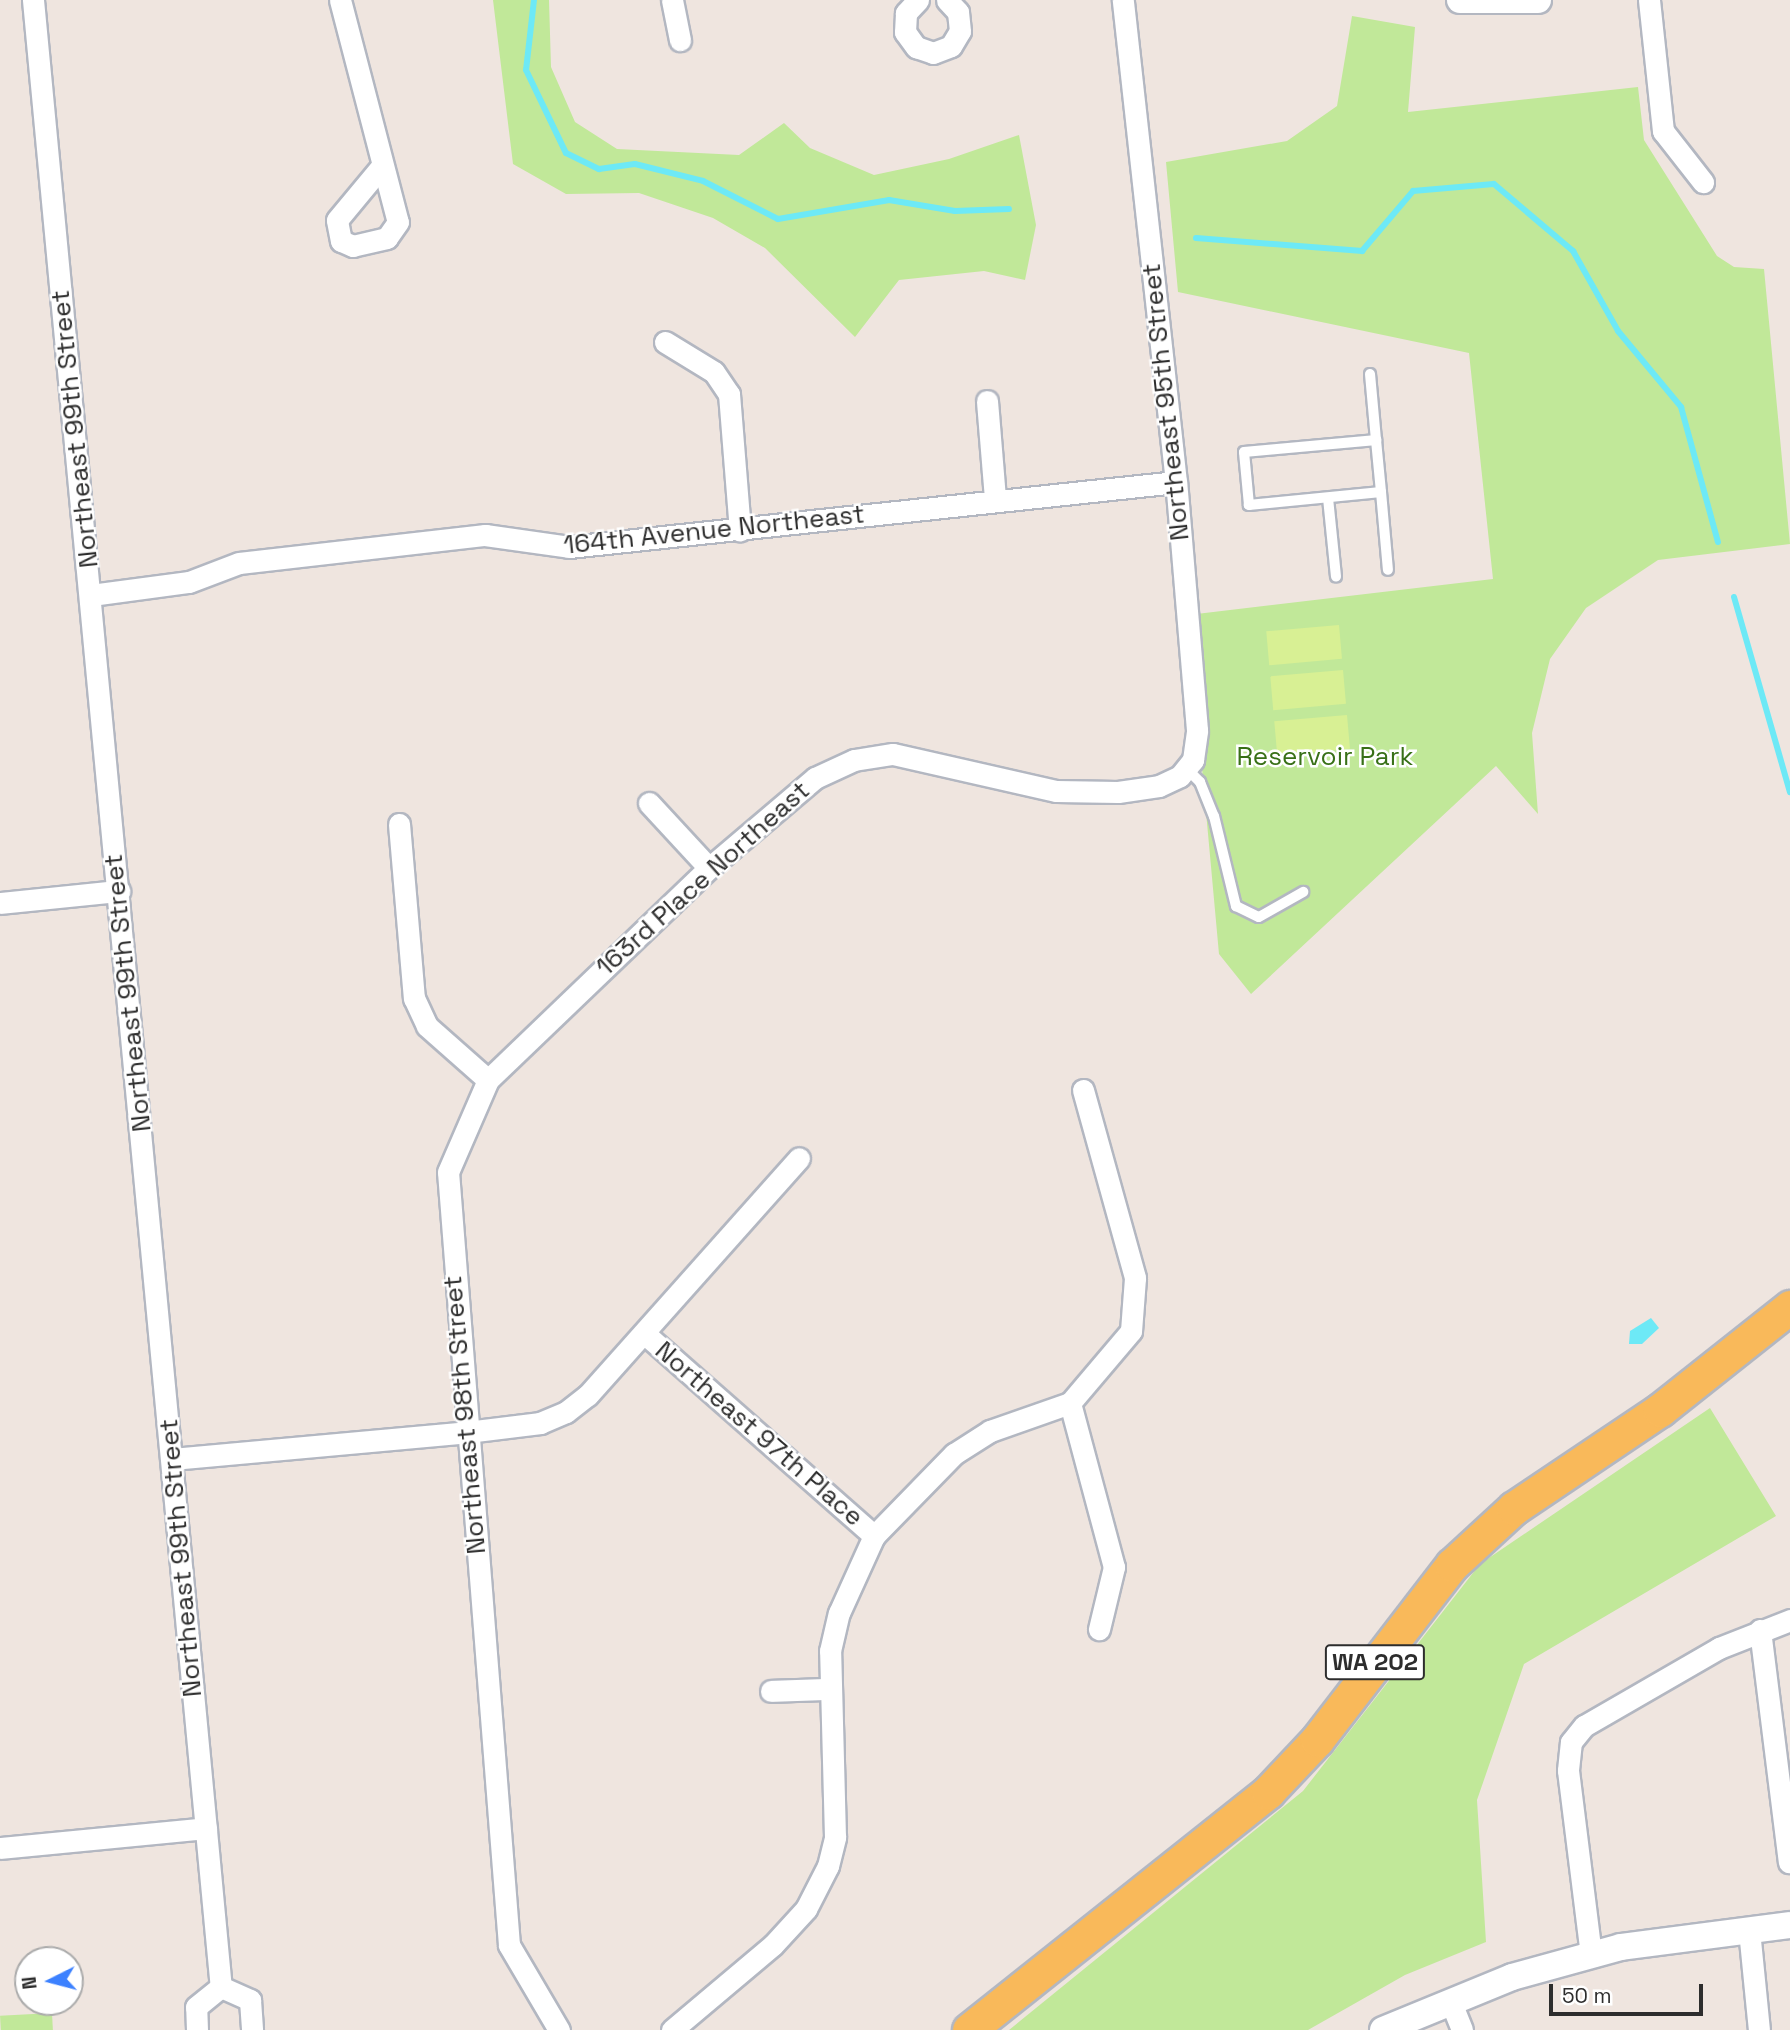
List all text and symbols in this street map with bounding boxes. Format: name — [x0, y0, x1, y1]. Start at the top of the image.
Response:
street label: Northeast 95th Street — [1136, 262, 1196, 542]
street label: Northeast 99th Street — [45, 289, 105, 569]
street label: 164th Avenue Northeast — [562, 499, 866, 561]
park label: Reservoir Park — [1236, 741, 1414, 773]
street label: 163rd Place Northeast — [590, 775, 816, 983]
street label: Northeast 99th Street — [98, 853, 158, 1133]
street label: Northeast 98th Street — [437, 1274, 493, 1556]
street label: Northeast 97th Place — [649, 1335, 869, 1533]
street label: Northeast 99th Street — [153, 1418, 209, 1698]
road number: WA 202 — [1324, 1642, 1426, 1682]
north arrow — [14, 1946, 84, 2016]
scale bar — [1552, 1970, 1706, 2014]
text: N — [17, 1975, 43, 1991]
text: 50 m — [1562, 1982, 1612, 2009]

